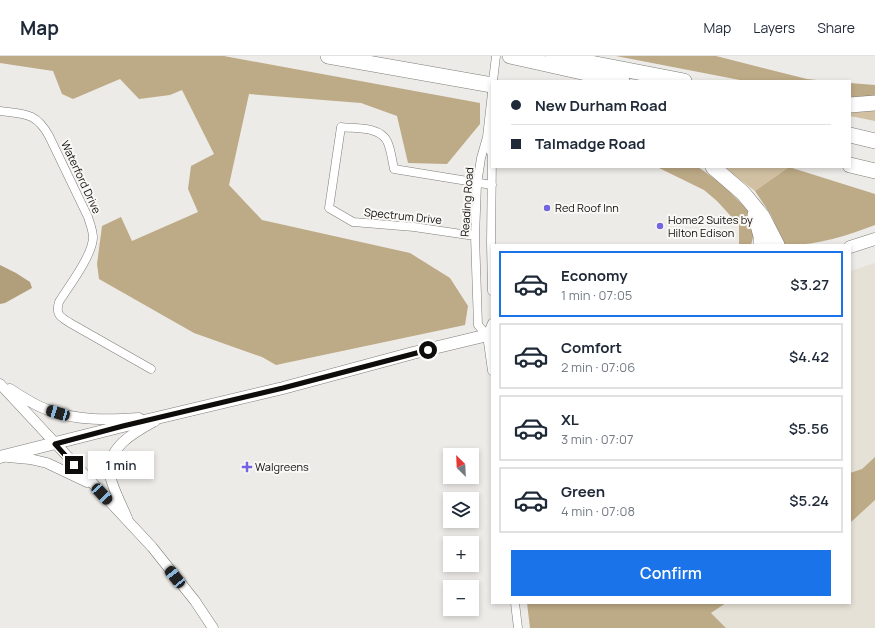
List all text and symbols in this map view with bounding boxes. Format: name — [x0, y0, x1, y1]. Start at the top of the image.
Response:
text: Map — [20, 15, 59, 41]
text: Map — [703, 18, 731, 37]
text: Layers — [753, 18, 795, 37]
text: Share — [817, 18, 855, 37]
text: New Durham Road — [535, 95, 667, 116]
text: Talmadge Road — [535, 133, 646, 154]
street label: Waterford Drive — [58, 138, 105, 216]
street label: Reading Road — [457, 167, 476, 237]
place label: Red Roof Inn — [555, 200, 619, 215]
marker: Red Roof Inn — [542, 203, 552, 213]
street label: Spectrum Drive — [363, 204, 443, 227]
place label: Home2 Suites by Hilton Edison — [668, 212, 753, 240]
marker: Home2 Suites by Hilton Edison — [655, 221, 665, 231]
text: Economy — [561, 265, 628, 286]
icon: car — [513, 266, 549, 302]
text: $3.27 — [790, 274, 829, 295]
text: 1 min · 07:05 — [561, 286, 632, 304]
text: Comfort — [561, 337, 622, 358]
icon: car — [513, 338, 549, 374]
route start — [419, 341, 437, 359]
text: $4.42 — [789, 346, 829, 367]
text: 2 min · 07:06 — [561, 358, 635, 376]
car — [45, 404, 71, 422]
text: XL — [561, 409, 579, 430]
icon: car — [513, 410, 549, 446]
text: $5.56 — [789, 418, 829, 439]
text: 3 min · 07:07 — [561, 430, 634, 448]
north arrow — [443, 448, 479, 484]
map controls — [443, 448, 479, 616]
callout: 1 min — [88, 451, 154, 479]
route end — [65, 456, 83, 474]
text: 1 min — [106, 456, 137, 474]
place label: Walgreens — [255, 459, 309, 474]
marker: Walgreens — [242, 462, 252, 472]
car — [89, 481, 115, 507]
text: Green — [561, 481, 605, 502]
icon: car — [513, 482, 549, 518]
text: $5.24 — [789, 490, 829, 511]
button: layers — [443, 492, 479, 528]
text: 4 min · 07:08 — [561, 502, 635, 520]
button: + — [443, 536, 479, 572]
button: Confirm — [511, 550, 831, 596]
car — [163, 564, 187, 590]
button: − — [443, 580, 479, 616]

